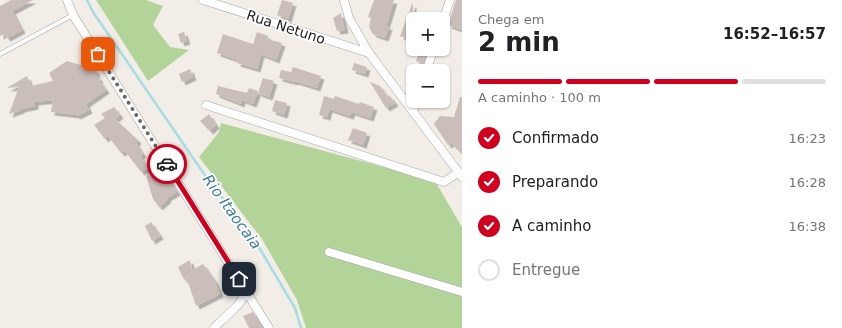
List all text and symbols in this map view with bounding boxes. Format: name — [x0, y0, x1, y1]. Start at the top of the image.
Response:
street label: Rua Netuno — [245, 7, 327, 47]
map controls — [406, 12, 450, 108]
button: + — [406, 12, 450, 56]
text: Chega em — [478, 12, 544, 27]
text: 16:52–16:57 — [723, 25, 826, 43]
text: 2 min — [478, 27, 560, 57]
pin — [81, 37, 115, 71]
icon: bag — [87, 43, 109, 65]
button: − — [406, 64, 450, 108]
text: A caminho · 100 m — [478, 90, 601, 105]
icon: check — [478, 127, 500, 149]
text: Confirmado — [512, 129, 599, 147]
text: 16:23 — [789, 131, 826, 146]
courier — [147, 144, 187, 184]
icon: car — [156, 153, 178, 175]
water label: Rio Itaocaia — [199, 171, 265, 253]
icon: check — [478, 171, 500, 193]
text: Preparando — [512, 173, 598, 191]
text: 16:28 — [789, 175, 826, 190]
icon: check — [478, 215, 500, 237]
text: A caminho — [512, 217, 591, 235]
text: 16:38 — [789, 219, 826, 234]
text: Entregue — [512, 261, 580, 279]
pin — [222, 262, 256, 296]
icon: home — [228, 268, 250, 290]

